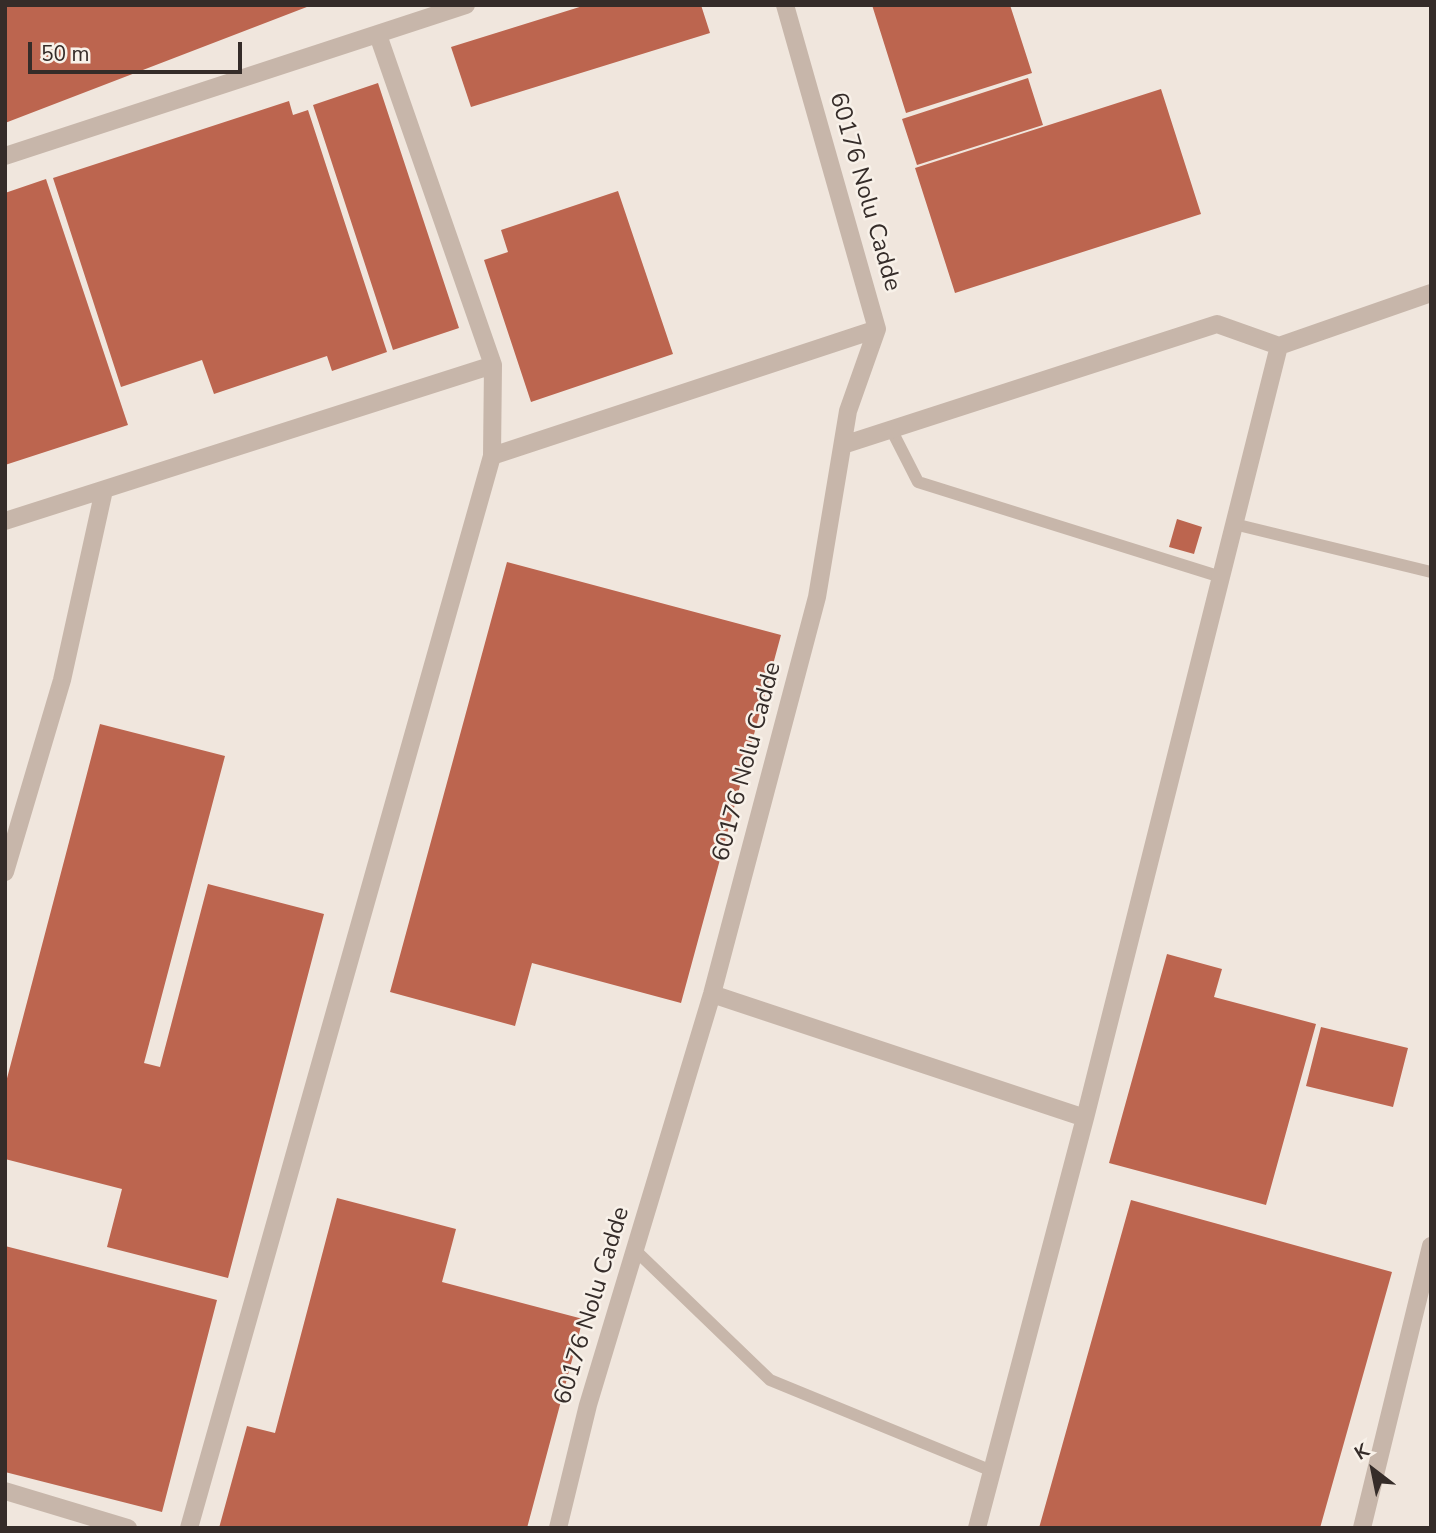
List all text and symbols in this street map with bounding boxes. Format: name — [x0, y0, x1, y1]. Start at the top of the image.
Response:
scale bar — [32, 28, 245, 72]
text: 50 m — [41, 40, 90, 68]
street label: 60176 Nolu Cadde — [822, 89, 906, 295]
street label: 60176 Nolu Cadde — [708, 659, 788, 865]
street label: 60176 Nolu Cadde — [549, 1204, 637, 1408]
north arrow — [1338, 1435, 1408, 1505]
text: K — [1350, 1438, 1374, 1467]

